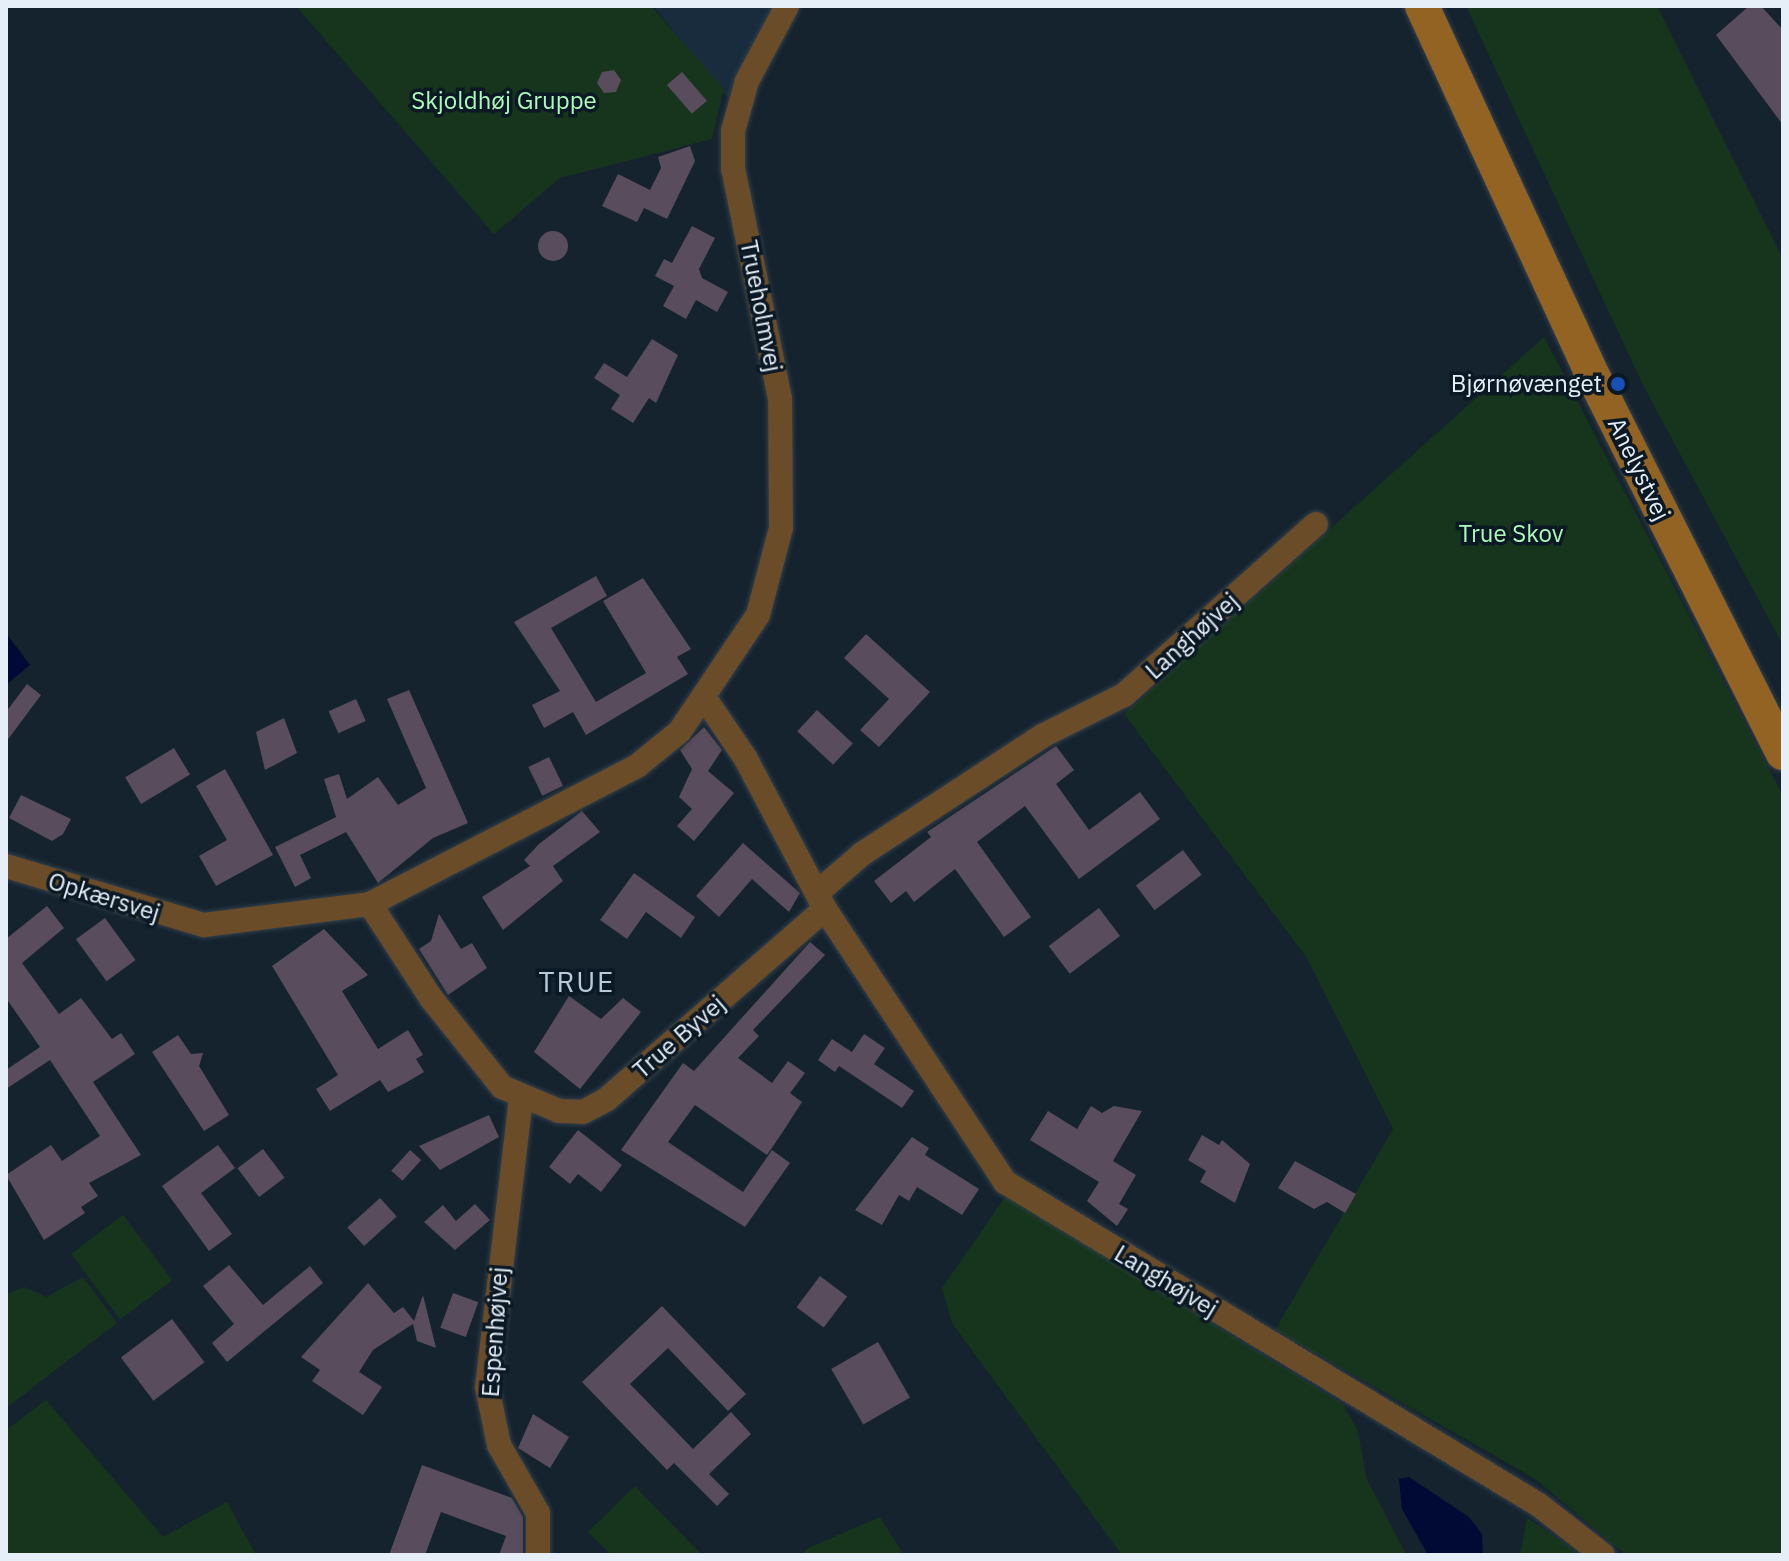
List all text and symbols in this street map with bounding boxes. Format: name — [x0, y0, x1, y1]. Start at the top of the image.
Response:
park label: Skjoldhøj Gruppe — [411, 87, 597, 115]
street label: Trueholmvej — [734, 238, 788, 374]
place label: Bjørnøvænget — [1451, 370, 1602, 398]
marker: Bjørnøvænget — [1609, 375, 1627, 393]
street label: Anelystvej — [1602, 413, 1676, 525]
park label: True Skov — [1458, 520, 1564, 548]
street label: Langhøjvej — [1140, 587, 1244, 685]
street label: Opkærsvej — [45, 866, 163, 928]
district label: TRUE — [539, 965, 615, 999]
street label: True Byvej — [627, 989, 731, 1085]
street label: Langhøjvej — [1109, 1239, 1223, 1323]
street label: Espenhøjvej — [476, 1266, 514, 1398]

